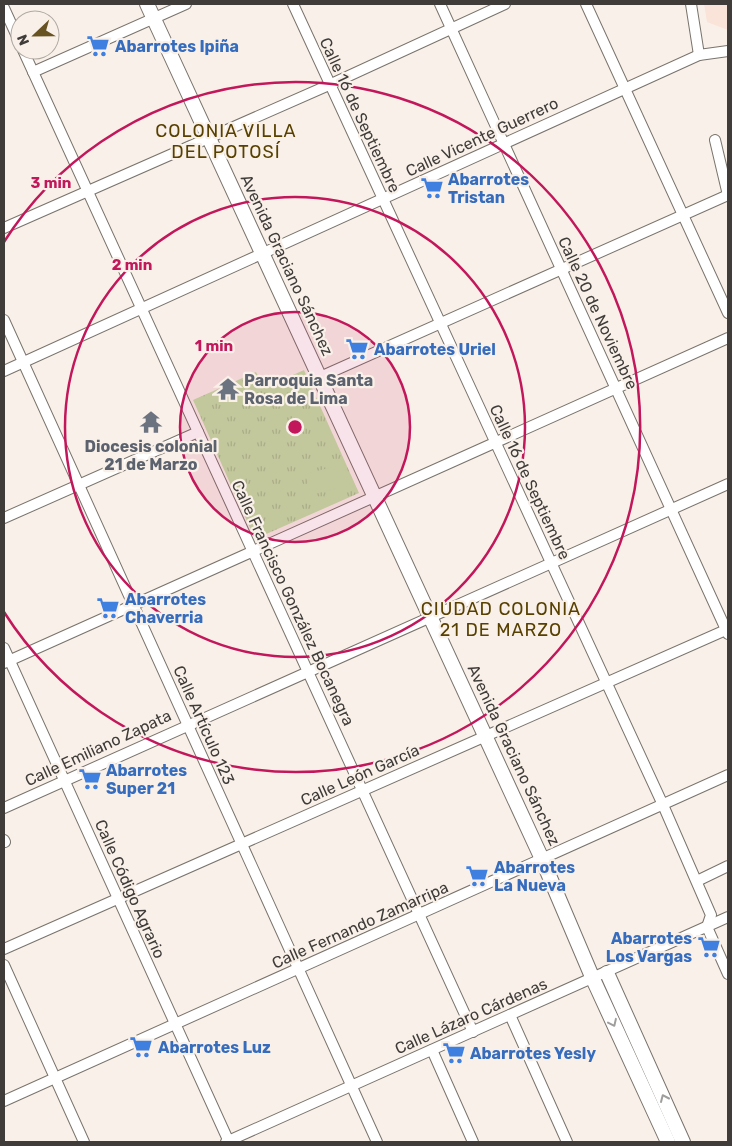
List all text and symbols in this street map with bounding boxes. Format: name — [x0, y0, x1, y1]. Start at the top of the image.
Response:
north arrow — [10, 10, 60, 60]
text: N — [14, 32, 33, 48]
supermarket icon: Abarrotes Ipiña — [85, 33, 111, 59]
street label: Calle 16 de Septiembre — [316, 34, 404, 196]
place label: Abarrotes Ipiña — [115, 37, 239, 56]
street label: Calle Vicente Guerrero — [403, 93, 561, 181]
district label: COLONIA VILLA DEL POTOSÍ — [155, 120, 297, 163]
place label: Abarrotes Tristan — [448, 170, 529, 207]
street label: Avenida Graciano Sánchez — [237, 171, 337, 359]
text: 3 min — [31, 174, 71, 192]
supermarket icon: Abarrotes Tristan — [419, 175, 445, 201]
street label: Calle 20 de Noviembre — [554, 234, 642, 392]
text: 2 min — [112, 256, 152, 274]
supermarket icon: Abarrotes Uriel — [344, 336, 370, 362]
text: 1 min — [195, 337, 233, 355]
place label: Abarrotes Uriel — [374, 340, 496, 359]
place label: Parroquia Santa Rosa de Lima — [244, 371, 373, 408]
temple icon: Parroquia Santa Rosa de Lima — [215, 376, 241, 402]
street label: Calle 16 de Septiembre — [486, 401, 574, 563]
temple icon: Diocesis colonial 21 de Marzo — [138, 409, 164, 435]
centre of rings — [286, 418, 304, 436]
place label: Diocesis colonial 21 de Marzo — [85, 437, 217, 474]
street label: Calle Francisco González Bocanegra — [228, 477, 358, 729]
place label: Abarrotes Chaverria — [125, 590, 206, 627]
supermarket icon: Abarrotes Chaverria — [95, 595, 121, 621]
district label: CIUDAD COLONIA 21 DE MARZO — [421, 598, 581, 641]
street label: Avenida Graciano Sánchez — [464, 661, 564, 849]
street label: Calle Artículo 123 — [169, 663, 239, 787]
street label: Calle Emiliano Zapata — [22, 706, 174, 790]
street label: Calle León García — [298, 740, 422, 810]
place label: Abarrotes Super 21 — [106, 761, 187, 798]
supermarket icon: Abarrotes Super 21 — [77, 766, 103, 792]
street label: Calle Código Agrario — [91, 817, 169, 961]
place label: Abarrotes La Nueva — [494, 858, 575, 895]
supermarket icon: Abarrotes La Nueva — [464, 863, 490, 889]
street label: Calle Fernando Zamarripa — [269, 877, 451, 973]
place label: Abarrotes Los Vargas — [606, 929, 692, 966]
supermarket icon: Abarrotes Los Vargas — [696, 934, 722, 960]
street label: Calle Lázaro Cárdenas — [392, 974, 550, 1058]
one-way arrow — [607, 1018, 618, 1027]
supermarket icon: Abarrotes Luz — [128, 1034, 154, 1060]
place label: Abarrotes Luz — [158, 1038, 271, 1057]
supermarket icon: Abarrotes Yesly — [441, 1040, 467, 1066]
place label: Abarrotes Yesly — [470, 1044, 596, 1063]
one-way arrow — [659, 1094, 670, 1103]

